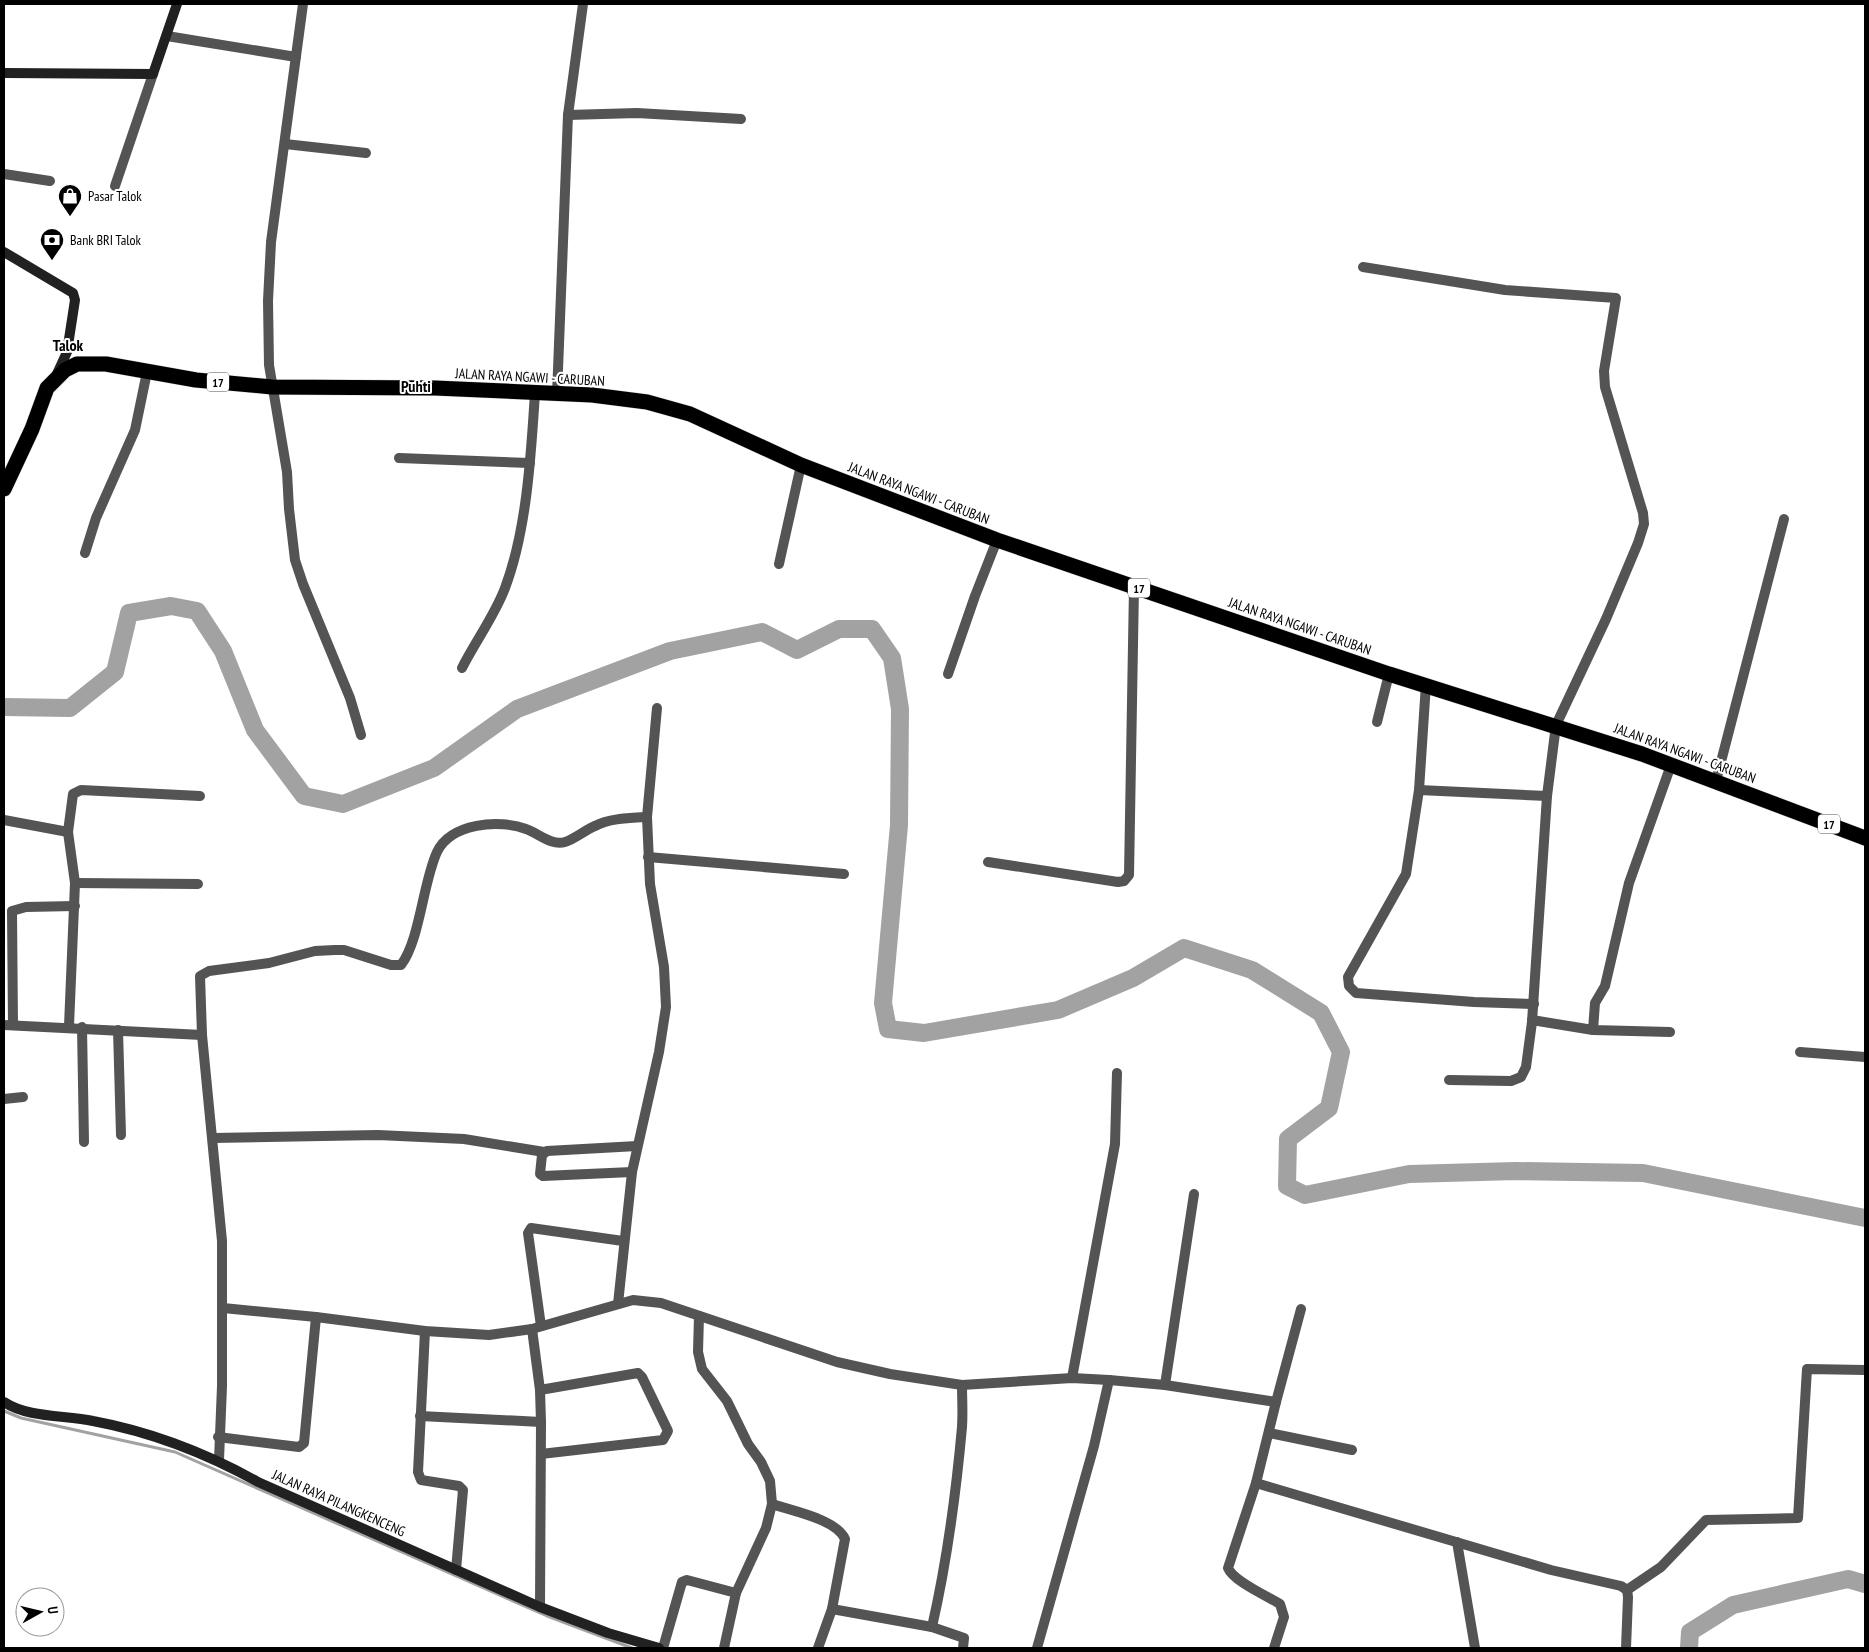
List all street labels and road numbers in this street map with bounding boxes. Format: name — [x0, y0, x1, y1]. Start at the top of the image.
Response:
street label: JALAN RAYA NGAWI - CARUBAN — [454, 364, 605, 390]
road number: 17 — [207, 372, 229, 392]
street label: JALAN RAYA NGAWI - CARUBAN — [845, 457, 992, 528]
road number: 17 — [1128, 578, 1150, 598]
street label: JALAN RAYA NGAWI - CARUBAN — [1225, 593, 1374, 659]
street label: JALAN RAYA NGAWI - CARUBAN — [1611, 719, 1758, 787]
road number: 17 — [1818, 814, 1840, 834]
street label: JALAN RAYA PILANGKENCENG — [269, 1465, 408, 1540]

